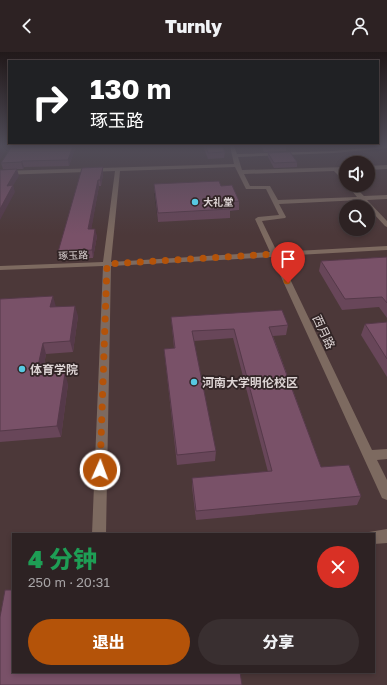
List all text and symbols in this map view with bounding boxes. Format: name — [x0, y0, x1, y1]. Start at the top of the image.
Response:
icon: back — [16, 15, 38, 37]
text: Turnly — [165, 15, 222, 37]
icon: person — [349, 15, 371, 37]
text: 130 m — [90, 72, 171, 105]
icon: right — [24, 76, 76, 128]
text: 琢玉路 — [90, 109, 144, 131]
map controls — [339, 156, 375, 236]
button: sound — [339, 156, 375, 192]
place label: 大礼堂 — [203, 196, 233, 208]
marker: 大礼堂 — [190, 197, 200, 207]
button: search — [339, 200, 375, 236]
pin — [271, 242, 305, 283]
street label: 琢玉路 — [58, 248, 88, 262]
icon: arrive — [277, 248, 299, 270]
street label: 西月路 — [310, 313, 338, 351]
place label: 体育学院 — [30, 362, 78, 377]
marker: 体育学院 — [17, 364, 27, 374]
place label: 河南大学明伦校区 — [202, 375, 298, 390]
marker: 河南大学明伦校区 — [189, 377, 199, 387]
position arrow — [79, 449, 121, 491]
text: 4 分钟 — [28, 544, 97, 573]
button: close — [317, 546, 359, 588]
text: 250 m · 20:31 — [28, 574, 110, 590]
button: 退出 — [28, 619, 190, 665]
button: 分享 — [198, 619, 359, 665]

